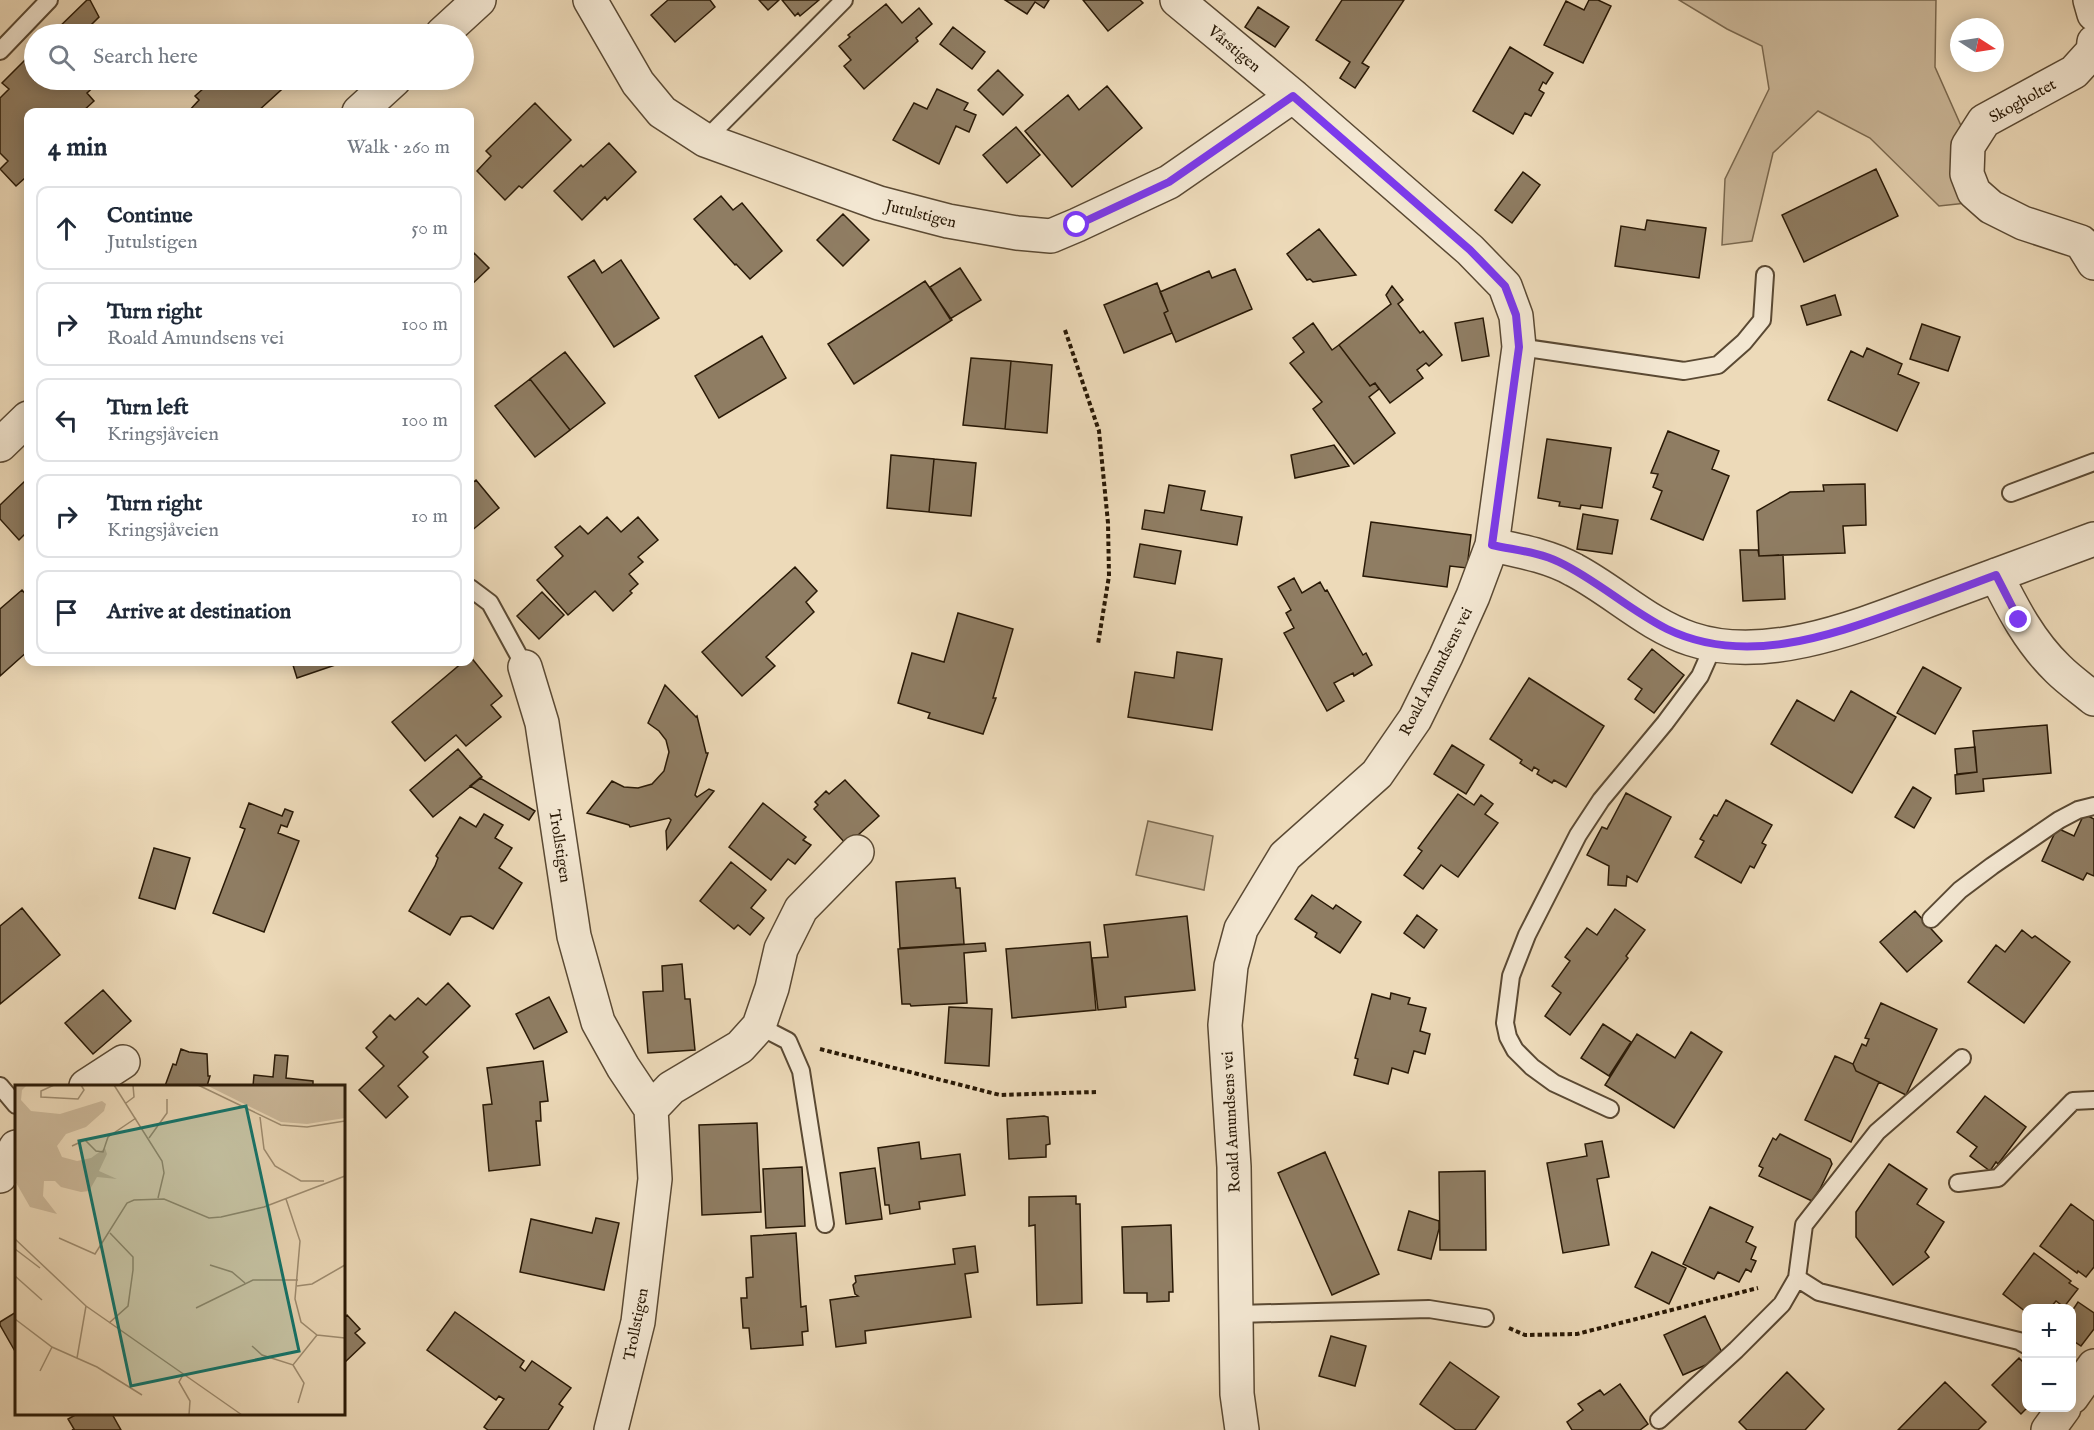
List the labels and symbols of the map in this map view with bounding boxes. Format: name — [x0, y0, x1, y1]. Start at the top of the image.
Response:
north arrow — [1950, 18, 2004, 72]
street label: Vårstigen — [1202, 21, 1265, 78]
street label: Skogholtet — [1986, 75, 2060, 128]
street label: Jutulstigen — [881, 196, 959, 234]
route start — [1063, 211, 1089, 237]
street label: Roald Amundsens vei — [1396, 604, 1478, 740]
route end — [2005, 606, 2031, 632]
street label: Trollstigen — [543, 808, 575, 885]
street label: Roald Amundsens vei — [1218, 1051, 1246, 1193]
inset map — [15, 1085, 345, 1415]
street label: Trollstigen — [620, 1286, 654, 1362]

